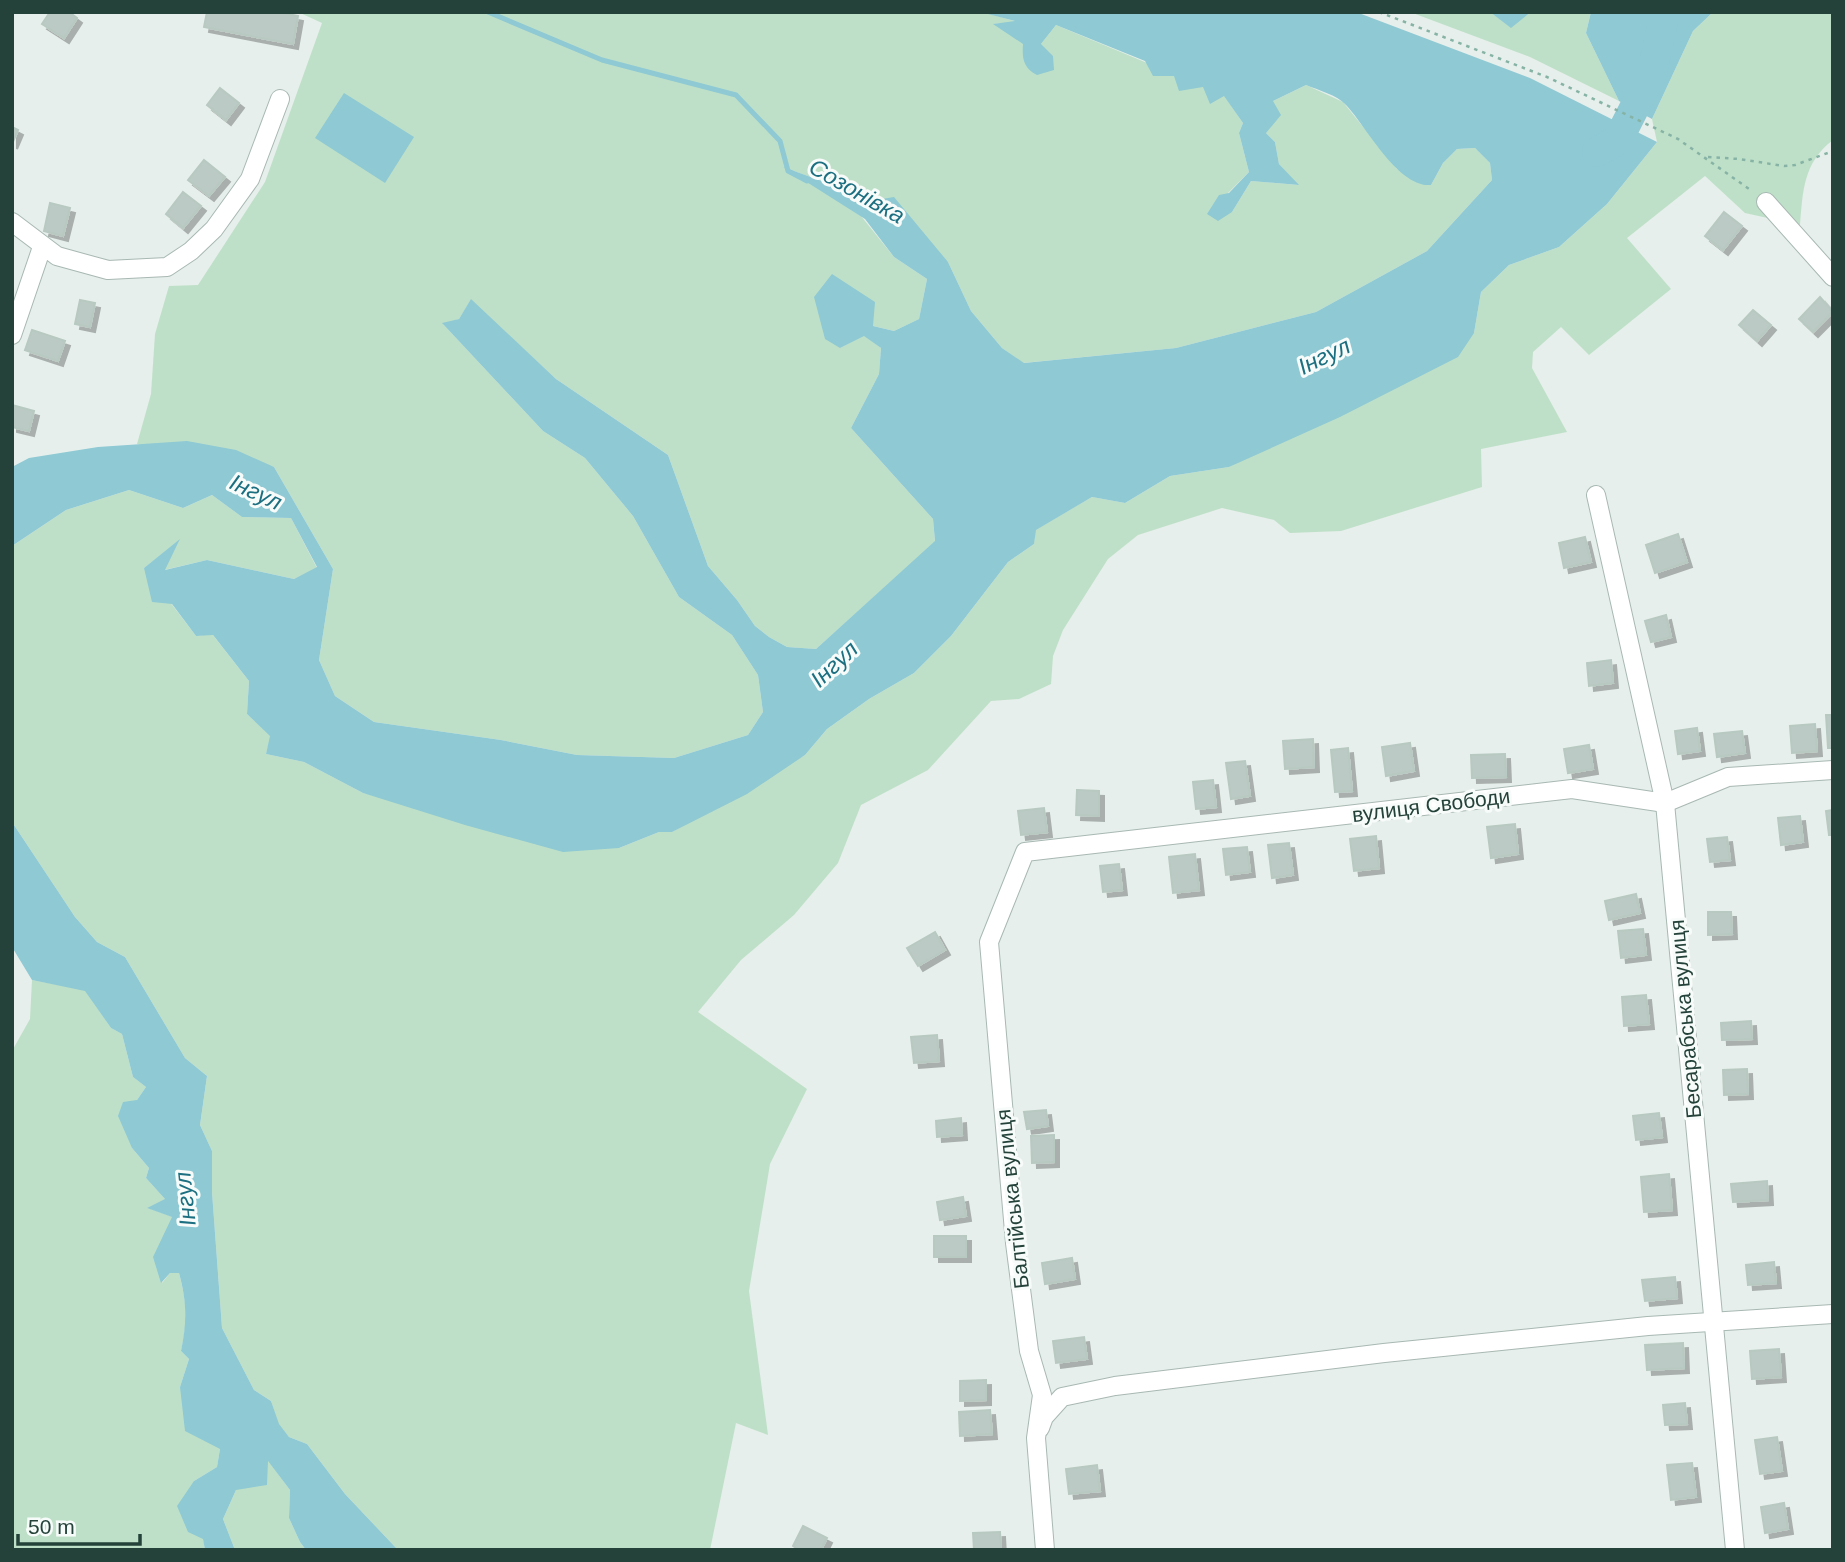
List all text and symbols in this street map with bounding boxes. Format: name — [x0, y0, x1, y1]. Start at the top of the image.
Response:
water label: Созонівка — [805, 153, 909, 229]
water label: Інгул — [1294, 332, 1354, 380]
water label: Інгул — [226, 469, 286, 515]
water label: Інгул — [805, 636, 863, 692]
street label: вулиця Свободи — [1351, 784, 1511, 826]
street label: Бесарабська вулиця — [1665, 919, 1705, 1119]
street label: Балтійська вулиця — [991, 1108, 1033, 1290]
water label: Інгул — [169, 1170, 201, 1228]
scale bar — [18, 1502, 140, 1546]
text: 50 m — [28, 1515, 75, 1538]

